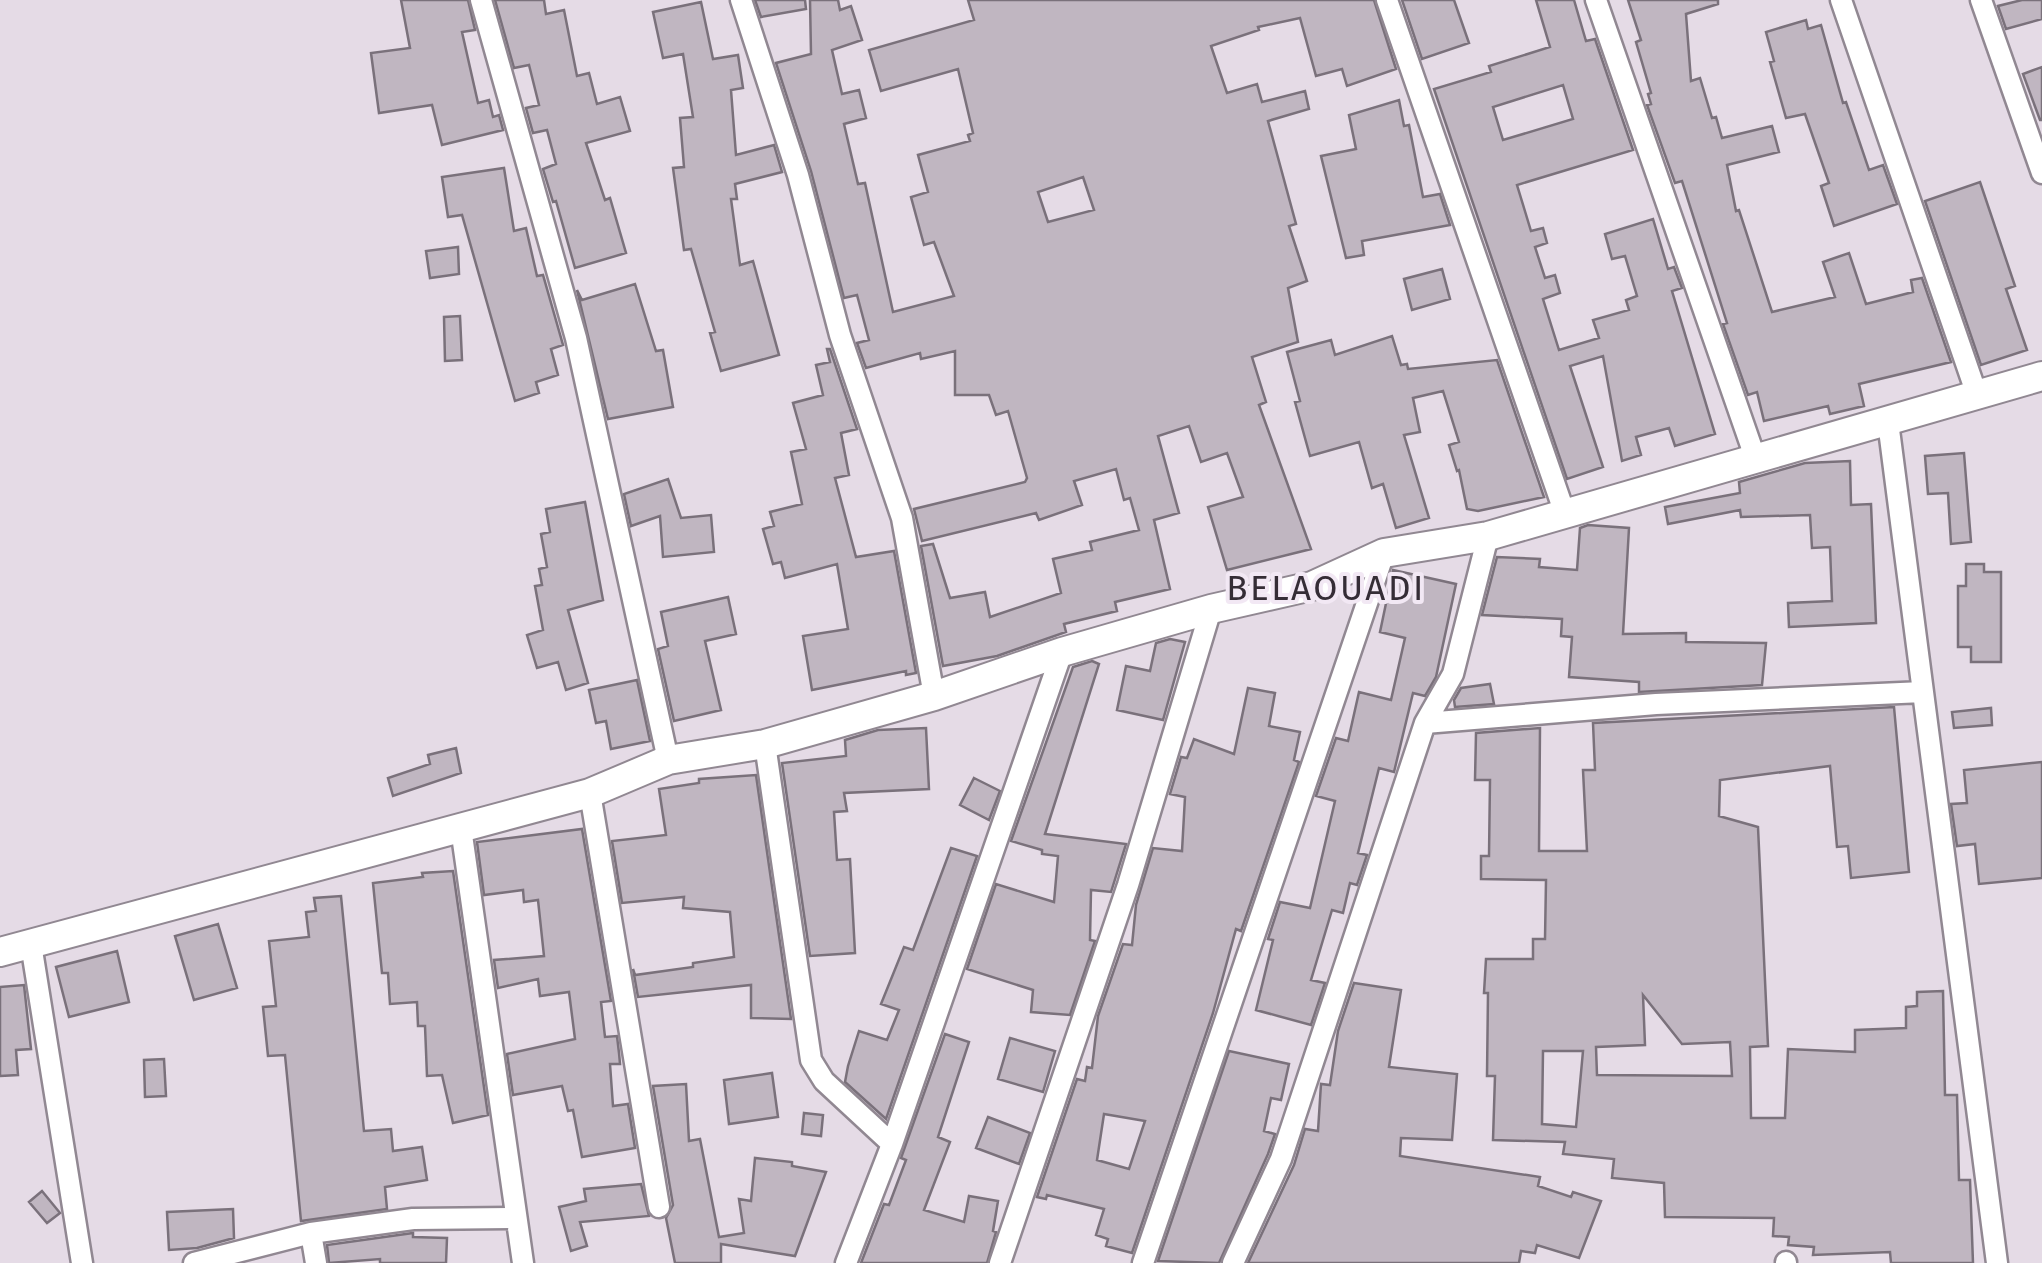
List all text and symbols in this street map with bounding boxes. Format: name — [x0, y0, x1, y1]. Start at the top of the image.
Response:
district label: BELAOUADI — [1226, 567, 1426, 609]

